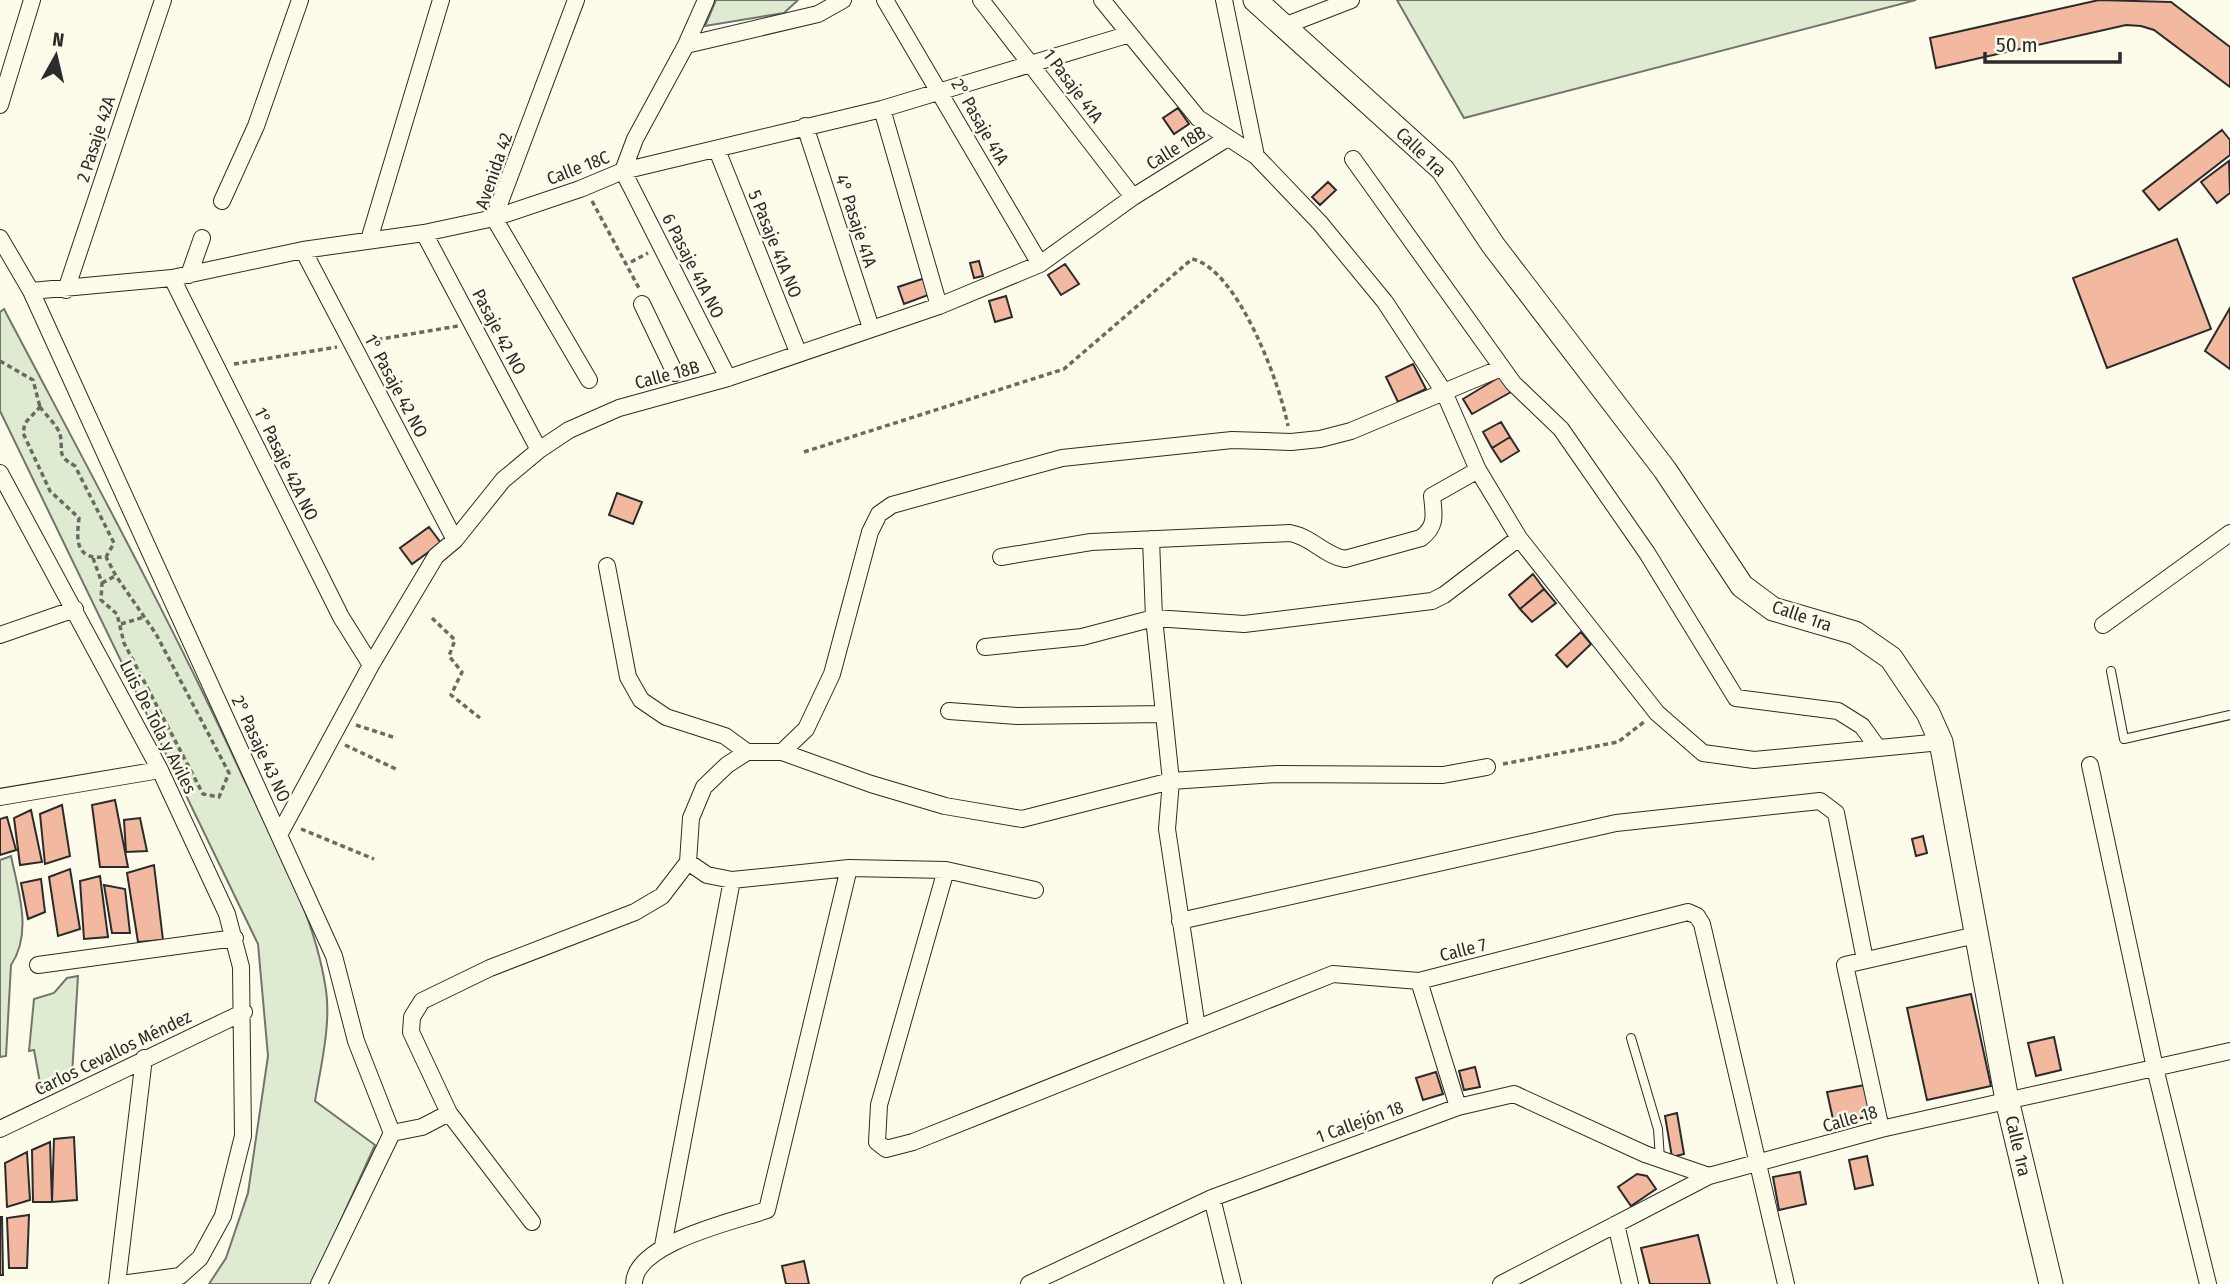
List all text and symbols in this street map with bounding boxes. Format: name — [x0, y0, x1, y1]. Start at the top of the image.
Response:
north arrow — [21, 21, 91, 91]
scale bar — [1985, 21, 2120, 65]
text: N — [51, 27, 66, 52]
text: 50 m — [1996, 32, 2038, 58]
street label: 1 Pasaje 41A — [1038, 45, 1108, 128]
street label: 2° Pasaje 41A — [947, 75, 1014, 169]
street label: 2 Pasaje 42A — [72, 93, 120, 185]
street label: Calle 18B — [1142, 121, 1210, 175]
street label: Calle 1ra — [1391, 123, 1451, 181]
street label: Avenida 42 — [471, 130, 517, 212]
street label: Calle 18C — [544, 146, 612, 190]
street label: 4° Pasaje 41A — [831, 172, 882, 271]
street label: 5 Pasaje 41A NO — [743, 187, 807, 301]
street label: 6 Pasaje 41A NO — [657, 210, 729, 322]
street label: Pasaje 42 NO — [467, 285, 531, 379]
street label: 1° Pasaje 42 NO — [360, 331, 432, 441]
street label: Calle 18B — [632, 356, 702, 394]
street label: 1° Pasaje 42A NO — [249, 404, 323, 524]
street label: Calle 1ra — [1769, 596, 1835, 637]
street label: Luis De Tola y Aviles — [115, 656, 201, 798]
street label: 2° Pasaje 43 NO — [227, 692, 295, 806]
street label: Calle 7 — [1437, 934, 1489, 966]
street label: Carlos Cevallos Méndez — [31, 1005, 195, 1101]
street label: 1 Callejón 18 — [1314, 1096, 1406, 1148]
street label: Calle 18 — [1820, 1101, 1880, 1137]
street label: Calle 1ra — [2000, 1113, 2036, 1179]

